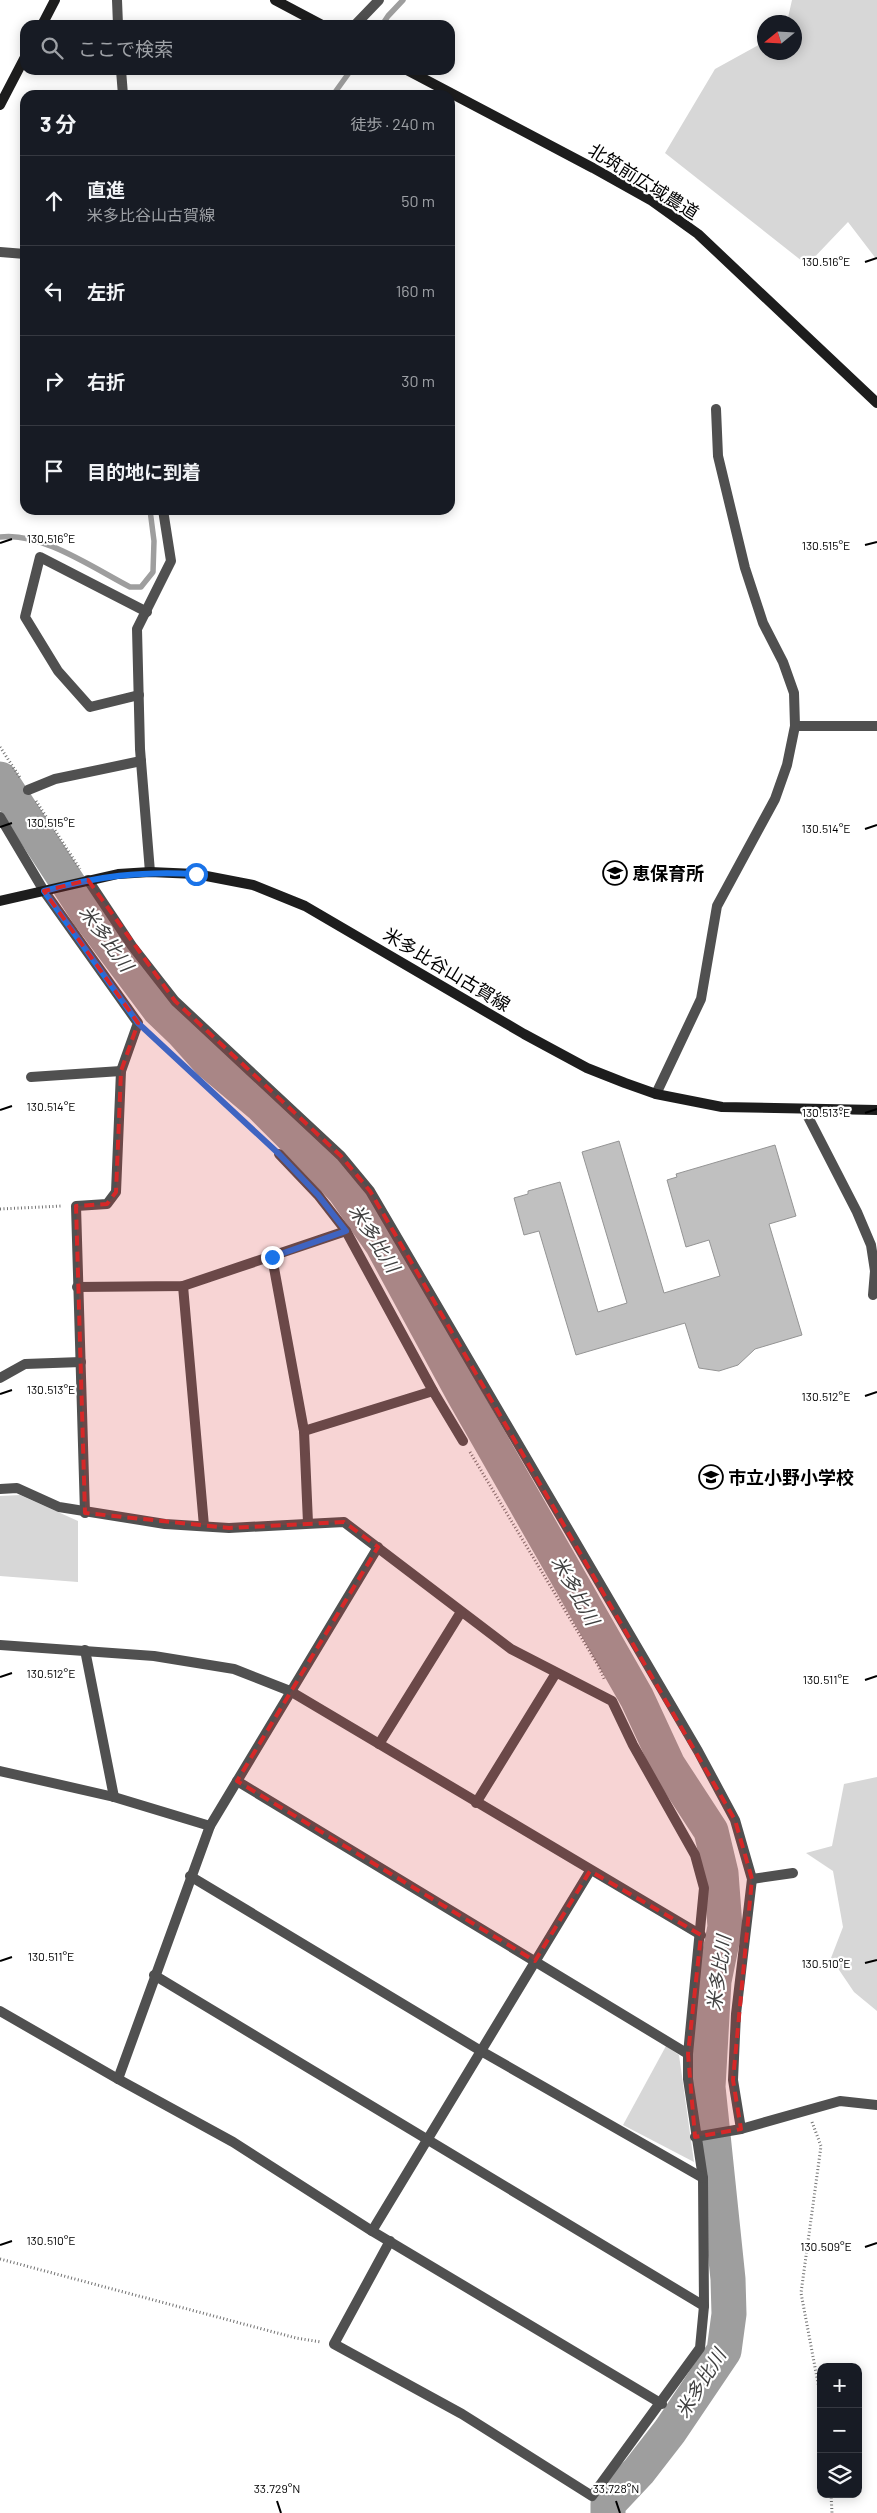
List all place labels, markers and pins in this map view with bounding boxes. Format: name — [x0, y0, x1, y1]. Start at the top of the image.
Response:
school or university icon: 恵保育所 — [602, 860, 628, 886]
place label: 恵保育所 — [632, 862, 704, 884]
school or university icon: 市立小野小学校 — [698, 1464, 724, 1490]
place label: 市立小野小学校 — [728, 1466, 854, 1488]

